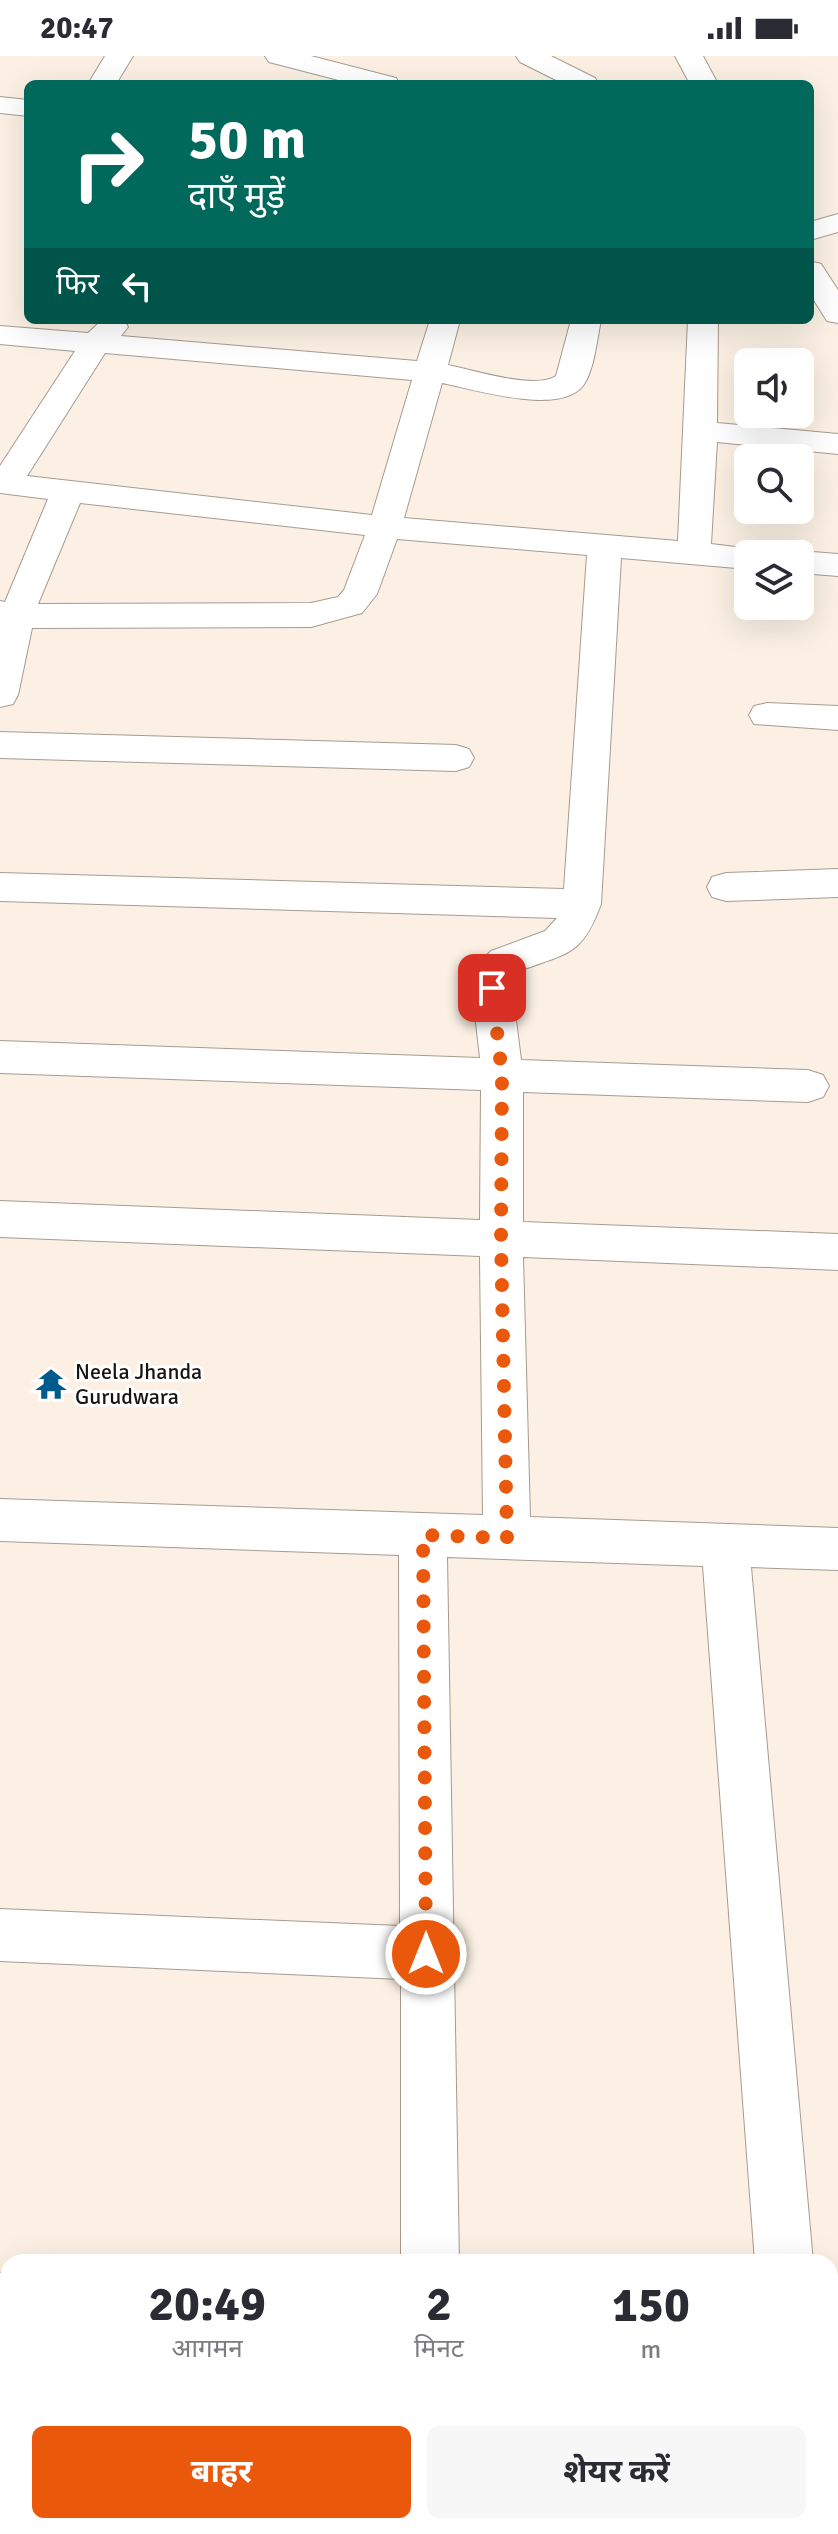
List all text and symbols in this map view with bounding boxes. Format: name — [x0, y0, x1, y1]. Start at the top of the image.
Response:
text: 20:47 — [40, 10, 114, 47]
text: 50 m — [188, 105, 306, 174]
icon: right — [56, 112, 160, 216]
text: दाएँ मुड़ें — [188, 174, 285, 219]
icon: left — [115, 264, 159, 308]
text: फिर — [56, 266, 99, 303]
map controls — [734, 348, 814, 620]
button: sound — [734, 348, 814, 428]
button: search — [734, 444, 814, 524]
button: layers — [734, 540, 814, 620]
pin — [458, 954, 526, 1022]
icon: arrive — [470, 966, 514, 1010]
place label: Neela Jhanda Gurudwara — [75, 1358, 202, 1410]
temple icon: Neela Jhanda Gurudwara — [34, 1367, 68, 1401]
position arrow — [384, 1912, 468, 1996]
text: 20:49 — [148, 2275, 266, 2334]
text: 2 — [426, 2275, 452, 2334]
text: 150 — [612, 2276, 690, 2335]
text: आगमन — [171, 2333, 243, 2365]
text: मिनट — [414, 2333, 464, 2365]
text: m — [641, 2334, 661, 2366]
button: बाहर — [32, 2426, 411, 2518]
button: शेयर करें — [427, 2426, 806, 2518]

